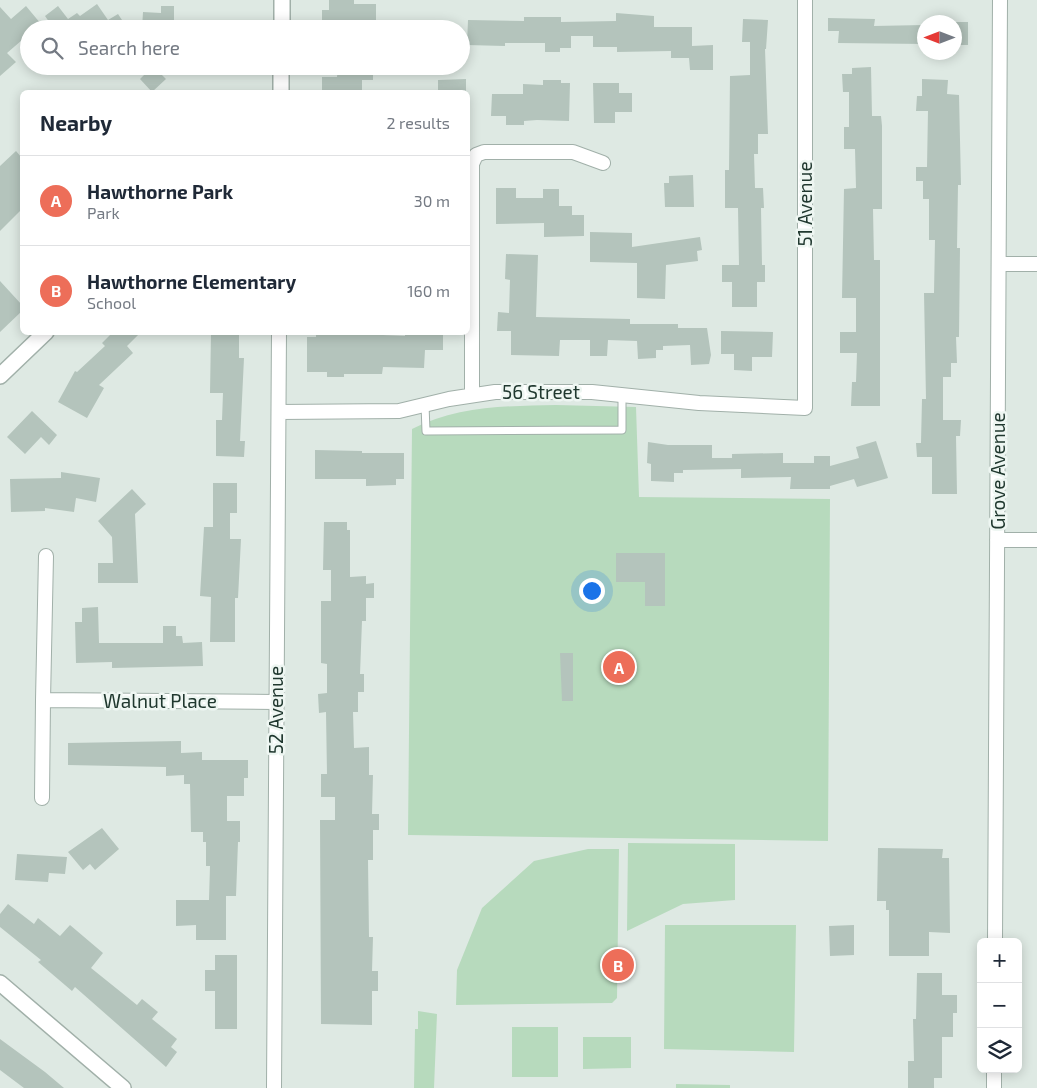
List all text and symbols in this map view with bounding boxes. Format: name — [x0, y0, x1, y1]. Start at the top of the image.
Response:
north arrow — [917, 15, 962, 60]
search box — [20, 20, 470, 75]
icon: search — [38, 34, 66, 62]
text: Search here — [78, 36, 180, 59]
text: Nearby — [40, 110, 112, 135]
text: 2 results — [387, 113, 450, 132]
street label: 51 Avenue — [793, 161, 816, 247]
text: Hawthorne Park — [87, 180, 233, 203]
text: A — [51, 191, 61, 210]
text: 30 m — [414, 191, 450, 210]
text: Park — [87, 203, 120, 222]
text: Hawthorne Elementary — [87, 270, 296, 293]
text: B — [51, 281, 61, 300]
text: 160 m — [407, 281, 450, 300]
text: School — [87, 293, 136, 312]
street label: 56 Street — [502, 380, 580, 403]
street label: Grove Avenue — [986, 412, 1009, 530]
your location — [579, 578, 605, 604]
pin: A — [603, 648, 635, 686]
street label: 52 Avenue — [264, 666, 287, 754]
street label: Walnut Place — [103, 689, 217, 712]
map controls — [977, 938, 1022, 1073]
button: + — [977, 938, 1022, 983]
pin: B — [602, 946, 634, 984]
button: − — [977, 983, 1022, 1028]
button: layers — [977, 1028, 1022, 1073]

